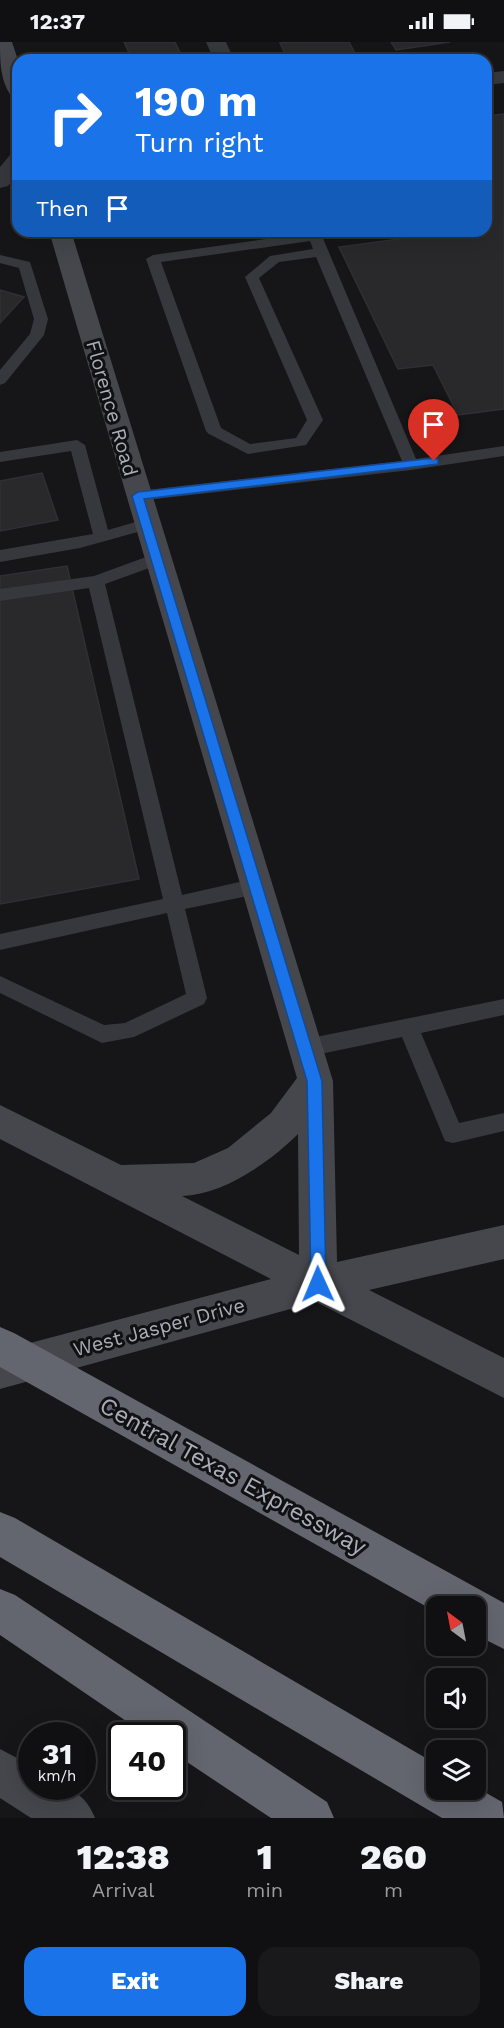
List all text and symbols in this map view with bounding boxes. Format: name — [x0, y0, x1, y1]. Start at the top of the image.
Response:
text: 12:37 — [30, 9, 85, 34]
text: 190 m — [135, 77, 258, 126]
icon: right — [36, 78, 114, 156]
text: Turn right — [135, 127, 264, 159]
icon: arrive — [101, 192, 134, 225]
text: Then — [36, 196, 89, 221]
street label: Florence Road — [81, 337, 143, 479]
pin — [408, 399, 459, 461]
icon: arrive — [417, 408, 450, 441]
position arrow — [286, 1252, 350, 1316]
street label: West Jasper Drive — [71, 1293, 247, 1361]
street label: Central Texas Expressway — [95, 1391, 372, 1561]
north arrow — [426, 1596, 486, 1656]
map controls — [426, 1596, 486, 1800]
button: sound — [426, 1668, 486, 1728]
speed limit sign: 40 — [108, 1722, 186, 1800]
text: 31 — [42, 1736, 72, 1771]
button: layers — [426, 1740, 486, 1800]
text: km/h — [38, 1767, 76, 1785]
text: 12:38 — [77, 1836, 170, 1878]
text: 1 — [257, 1836, 273, 1878]
text: 260 — [360, 1836, 427, 1878]
text: Arrival — [92, 1878, 154, 1902]
text: min — [246, 1878, 283, 1902]
text: m — [384, 1878, 403, 1902]
button: Exit — [24, 1947, 246, 2016]
button: Share — [258, 1947, 480, 2016]

